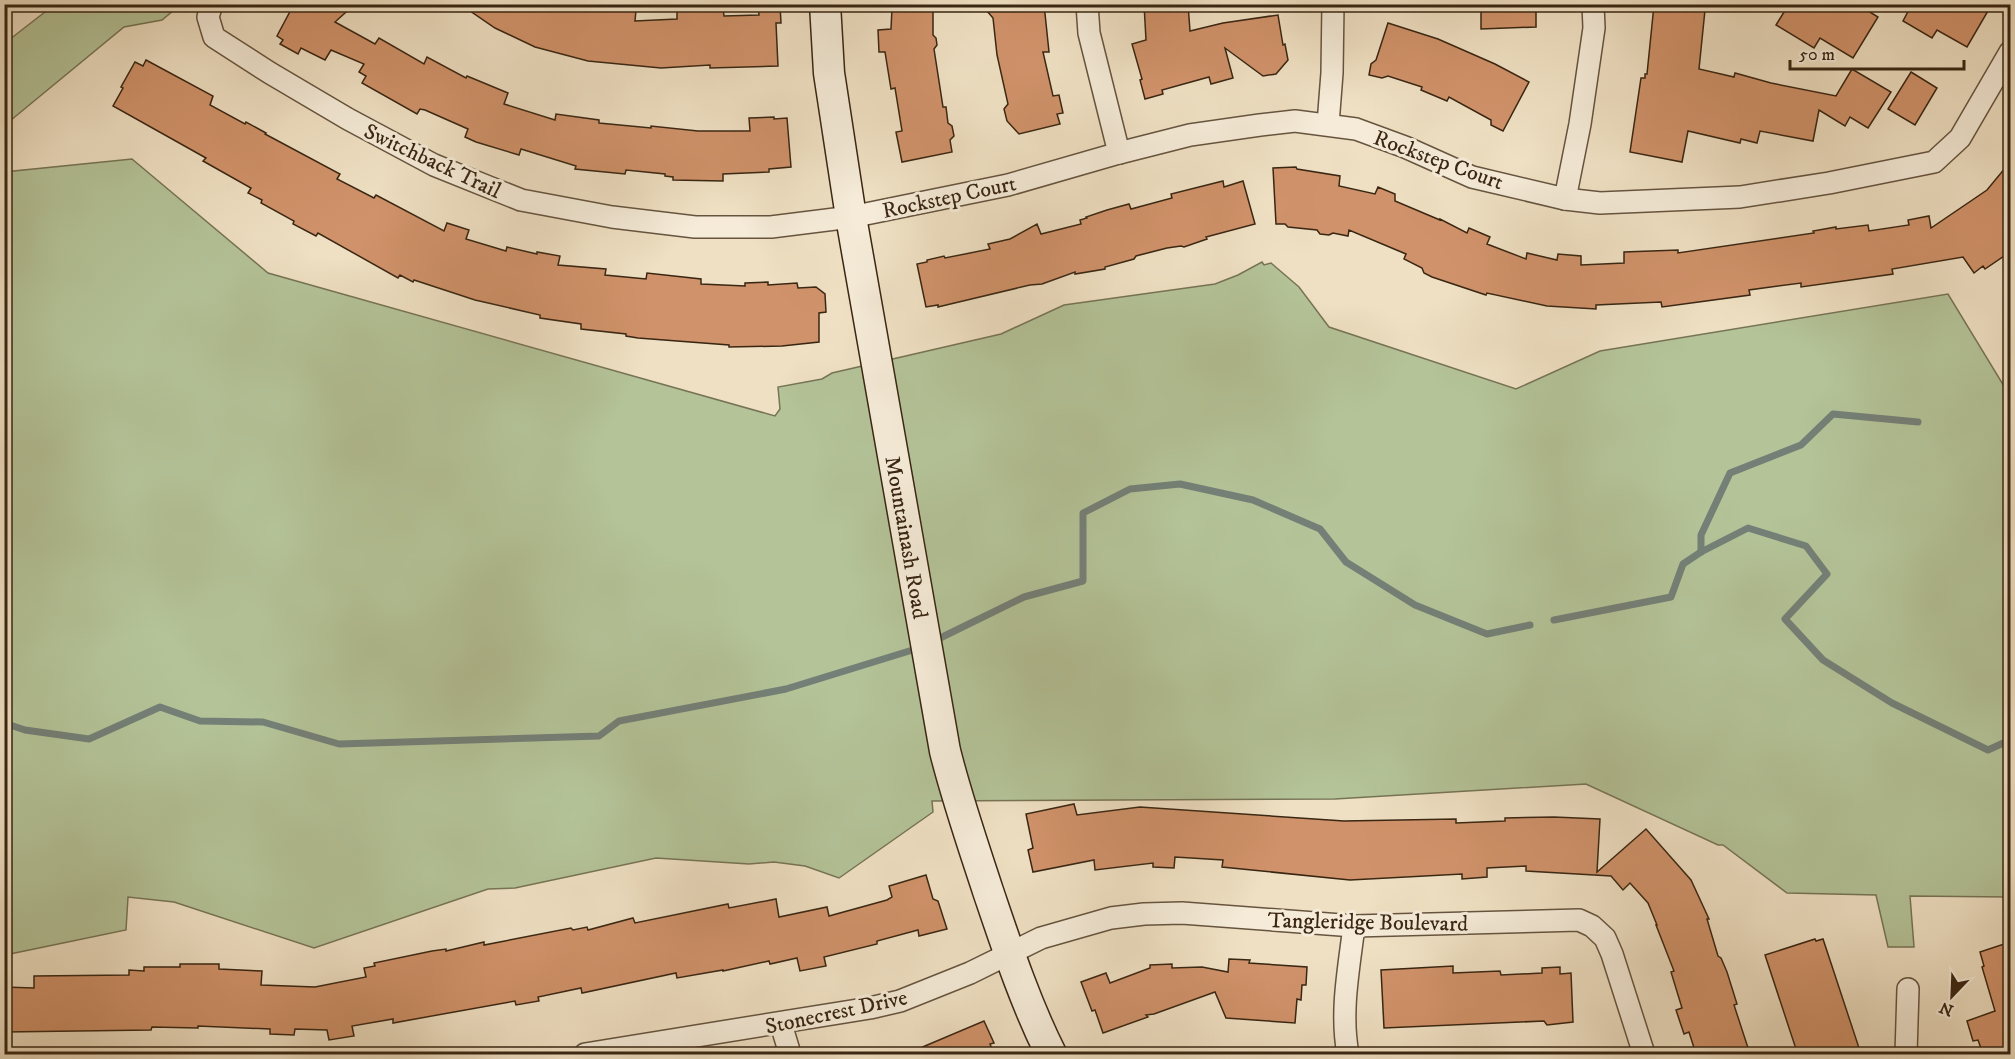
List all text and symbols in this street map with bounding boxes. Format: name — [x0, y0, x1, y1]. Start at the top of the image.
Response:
scale bar — [1790, 33, 1964, 71]
text: 50 m — [1799, 44, 1835, 66]
street label: Switchback Trail — [360, 118, 505, 205]
street label: Rockstep Court — [1370, 124, 1507, 196]
street label: Rockstep Court — [880, 170, 1019, 225]
street label: Mountainash Road — [878, 454, 933, 621]
street label: Tangleridge Boulevard — [1268, 907, 1468, 938]
north arrow — [1922, 966, 1982, 1026]
street label: Stonecrest Drive — [763, 984, 910, 1041]
text: N — [1937, 997, 1956, 1021]

